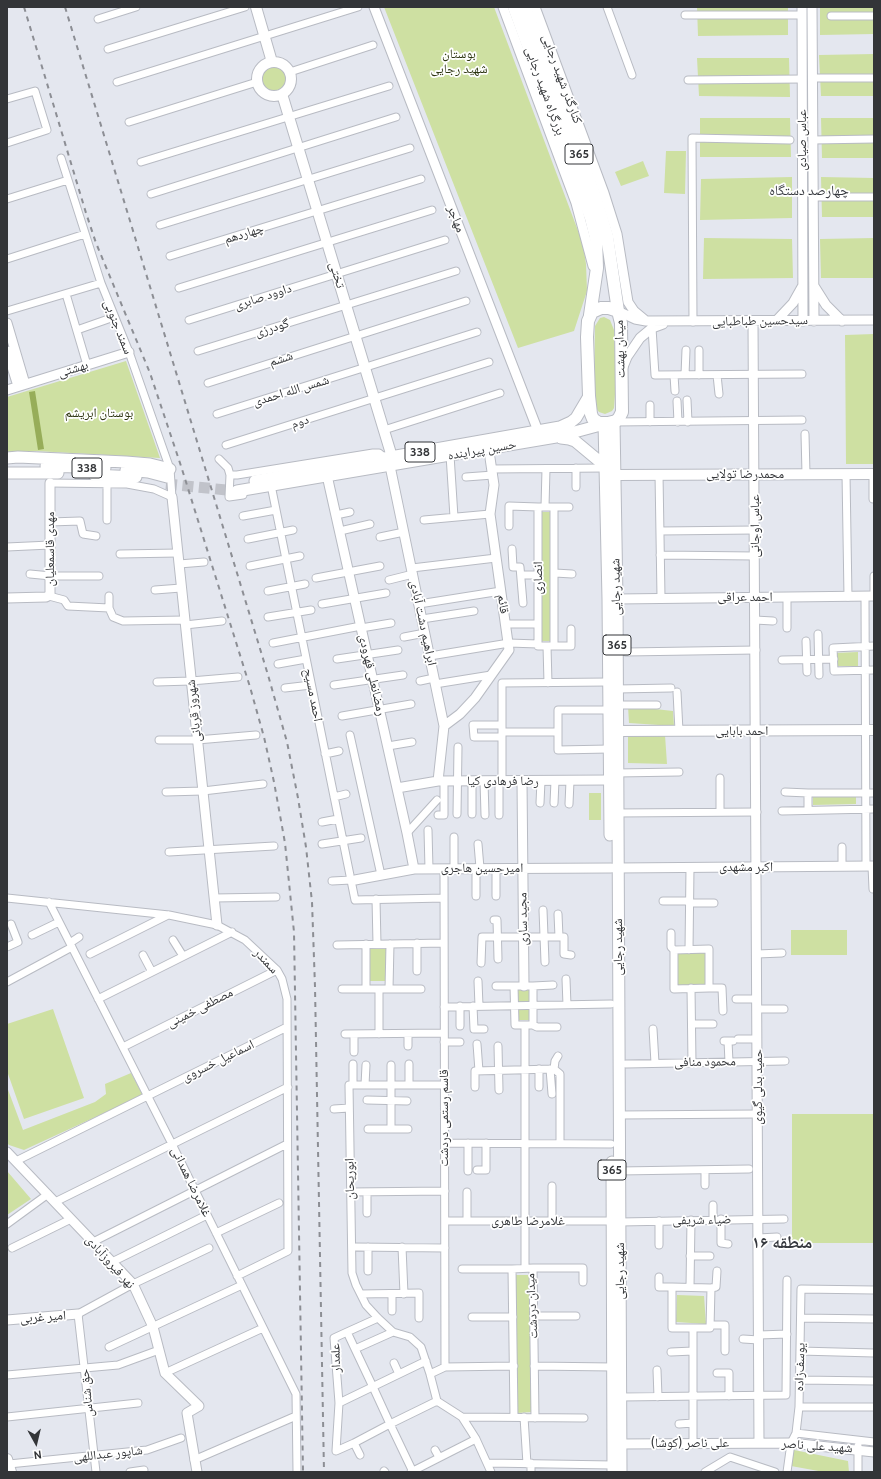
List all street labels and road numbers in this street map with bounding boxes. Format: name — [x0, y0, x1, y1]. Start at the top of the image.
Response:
street label: کنارگذر شهید رجایی — [539, 32, 585, 126]
street label: بزرگراه شهید رجایی — [522, 45, 568, 137]
street label: عباس صیادی — [794, 109, 810, 171]
road number: 365 — [565, 144, 593, 164]
street label: مهاجر — [444, 203, 468, 235]
street label: چهاردهم — [222, 221, 266, 247]
street label: تختی — [326, 260, 348, 290]
street label: داوود صابری — [232, 280, 294, 314]
street label: سمند جنوبی — [100, 297, 136, 357]
street label: سیدحسین طباطبایی — [712, 312, 808, 330]
street label: گودرزی — [253, 315, 291, 341]
street label: میدان بهشت — [611, 320, 629, 378]
street label: ششم — [267, 348, 295, 370]
street label: بهشتی — [56, 357, 90, 381]
street label: شمس الله احمدی — [251, 372, 331, 410]
street label: دوم — [289, 412, 311, 432]
street label: حسین پیراینده — [447, 436, 517, 464]
road number: 338 — [405, 442, 435, 462]
road number: 338 — [72, 458, 102, 478]
street label: محمدرضا تولایی — [706, 466, 784, 482]
street label: عباس اوجانی — [747, 495, 763, 557]
street label: مهدی قاسمعلیان — [42, 512, 58, 586]
street label: شهید رجایی — [608, 558, 624, 616]
street label: انصاری — [530, 561, 546, 595]
street label: ابراهیم دشت آبادی — [406, 579, 440, 667]
street label: احمد عراقی — [717, 589, 773, 605]
street label: قائم — [494, 593, 512, 615]
street label: رمضانعلی قهرودی — [355, 633, 389, 717]
road number: 365 — [603, 635, 631, 655]
street label: احمد مسیح — [300, 667, 326, 723]
street label: شهروز قربانی — [183, 679, 205, 743]
street label: احمد بابایی — [716, 723, 768, 739]
street label: رضا فرهادی کیا — [467, 773, 539, 789]
street label: اکبر مشهدی — [719, 859, 773, 875]
street label: امیرحسین هاجری — [441, 860, 523, 876]
street label: مجید ساری — [515, 892, 531, 946]
street label: شهید رجایی — [610, 918, 626, 976]
street label: سمندر — [250, 945, 282, 977]
street label: مصطفی خمینی — [164, 985, 236, 1031]
street label: اسماعیل خسروی — [179, 1037, 257, 1085]
street label: حمید بدلی گیوی — [750, 1049, 766, 1125]
street label: محمود منافی — [674, 1054, 736, 1070]
street label: قاسم رستمی دردشت — [436, 1069, 452, 1167]
street label: غلامرضا همدانی — [167, 1144, 215, 1220]
street label: ابوریحان — [342, 1158, 358, 1200]
road number: 365 — [598, 1160, 626, 1180]
street label: ضیاء شریفی — [672, 1212, 732, 1228]
street label: غلامرضا طاهری — [491, 1213, 565, 1229]
street label: نهر فیروزآبادی — [82, 1232, 138, 1292]
street label: شهید رجایی — [612, 1242, 628, 1300]
street label: میدان دردشت — [523, 1273, 541, 1339]
street label: امیر غربی — [19, 1308, 67, 1326]
street label: یوسف‌زاده — [791, 1342, 809, 1392]
street label: علمدار — [328, 1343, 344, 1373]
street label: حق شناس — [77, 1368, 97, 1418]
street label: علی ناصر (کوشا) — [651, 1435, 729, 1451]
street label: شهید علی ناصر — [781, 1436, 853, 1456]
street label: شاپور عبداللهی — [72, 1443, 144, 1465]

